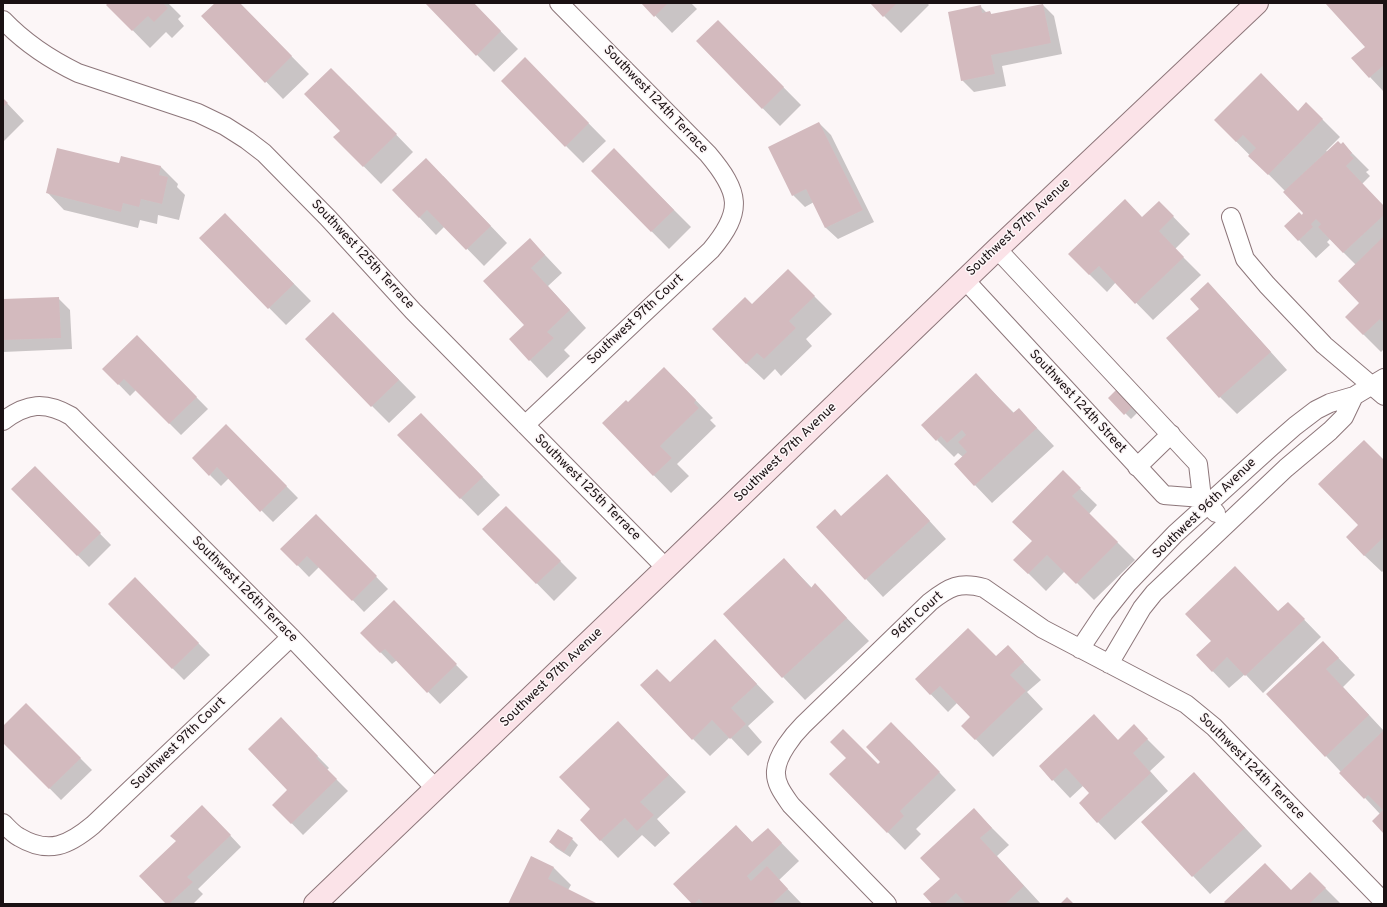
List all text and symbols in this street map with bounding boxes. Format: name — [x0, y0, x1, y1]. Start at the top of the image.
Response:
street label: Southwest 124th Terrace — [599, 43, 711, 157]
street label: Southwest 97th Avenue — [964, 176, 1074, 280]
street label: Southwest 125th Terrace — [307, 197, 417, 313]
street label: Southwest 97th Court — [585, 271, 687, 369]
street label: Southwest 124th Street — [1025, 347, 1129, 457]
street label: Southwest 97th Avenue — [732, 400, 840, 506]
street label: Southwest 125th Terrace — [531, 432, 643, 544]
street label: Southwest 96th Avenue — [1150, 455, 1260, 563]
street label: Southwest 126th Terrace — [188, 534, 300, 646]
street label: 96th Court — [889, 589, 947, 643]
street label: Southwest 97th Avenue — [498, 625, 606, 731]
street label: Southwest 97th Court — [128, 695, 230, 793]
street label: Southwest 124th Terrace — [1195, 711, 1307, 823]

